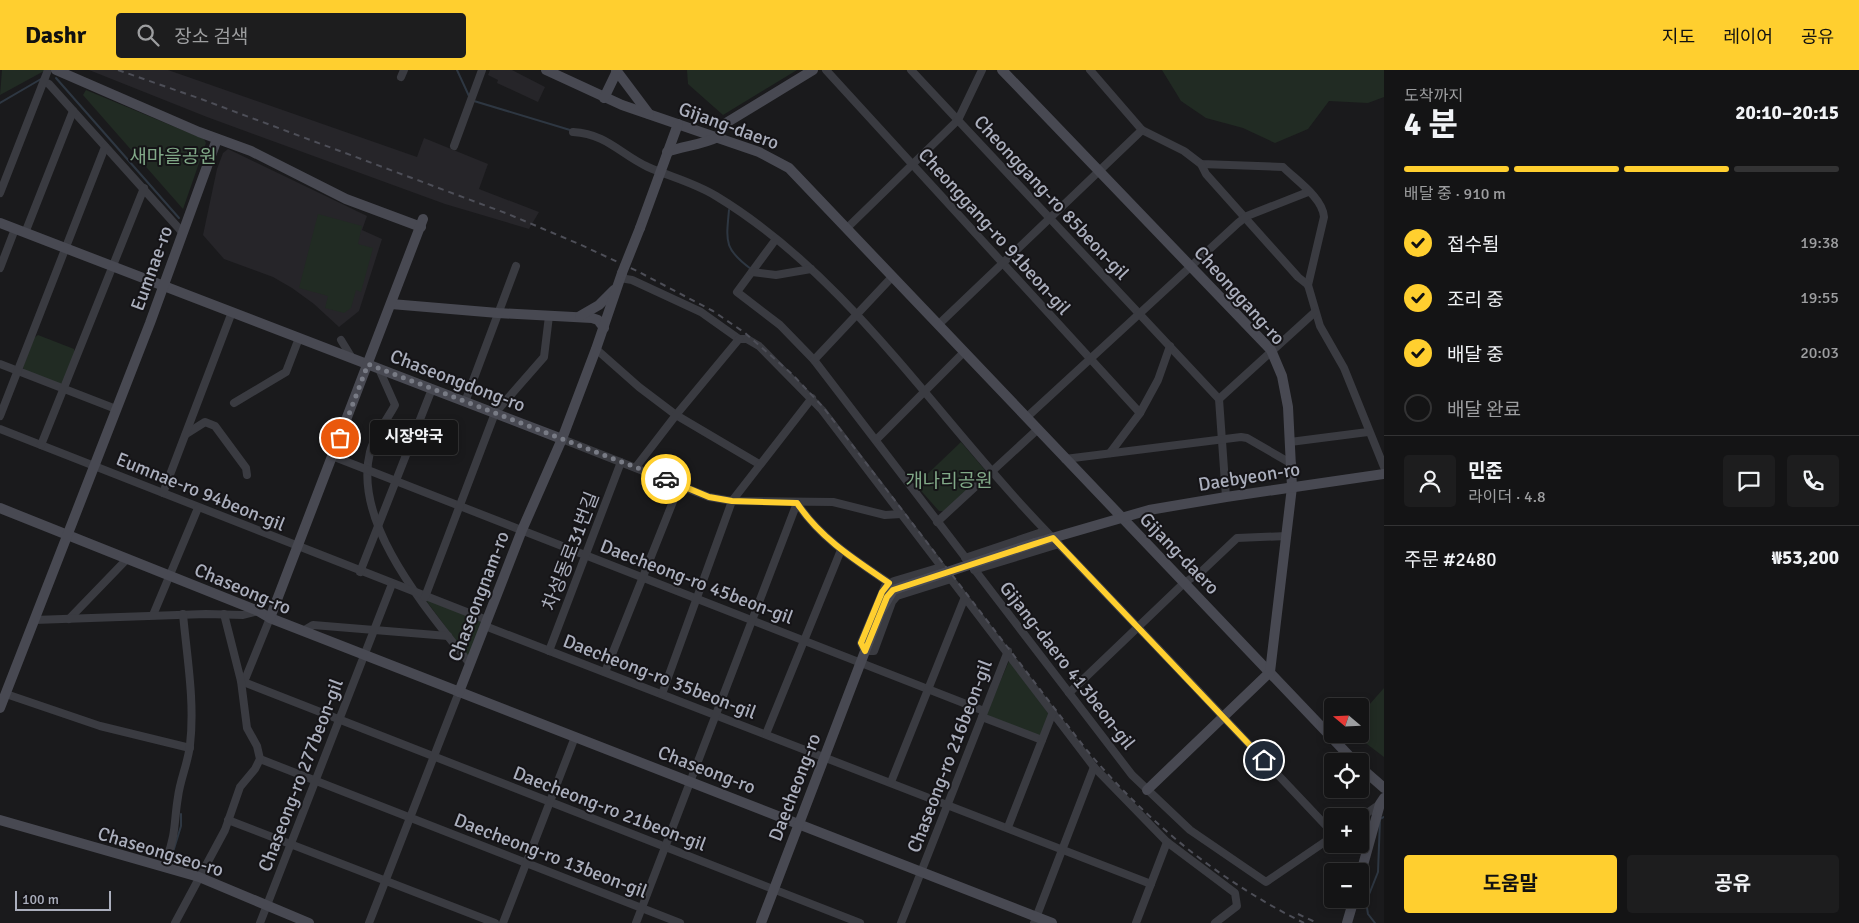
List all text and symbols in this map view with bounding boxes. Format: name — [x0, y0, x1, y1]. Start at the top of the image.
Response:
search box — [116, 13, 466, 58]
text: Dashr — [25, 20, 86, 50]
icon: search — [134, 21, 162, 49]
text: 장소 검색 — [174, 25, 248, 49]
text: 지도 — [1662, 26, 1695, 48]
text: 레이어 — [1723, 26, 1773, 48]
text: 공유 — [1801, 26, 1834, 48]
text: 도착까지 — [1404, 86, 1463, 106]
street label: Gijang-daero — [675, 97, 782, 155]
text: 20:10–20:15 — [1735, 101, 1839, 125]
text: 4 분 — [1404, 105, 1458, 144]
street label: Cheonggang-ro 85beon-gil — [969, 110, 1134, 285]
street label: Cheonggang-ro 91beon-gil — [913, 143, 1076, 320]
park label: 새마을공원 — [129, 145, 217, 169]
text: 배달 중 · 910 m — [1404, 184, 1506, 204]
street label: Eumnae-ro — [126, 222, 178, 314]
icon: check — [1404, 229, 1432, 257]
text: 접수됨 — [1447, 233, 1499, 257]
text: 19:38 — [1800, 233, 1839, 253]
street label: Cheonggang-ro — [1189, 241, 1290, 350]
icon: check — [1404, 284, 1432, 312]
text: 조리 중 — [1447, 288, 1504, 312]
text: 19:55 — [1800, 288, 1839, 308]
icon: check — [1404, 339, 1432, 367]
text: 배달 중 — [1447, 343, 1504, 367]
text: 20:03 — [1800, 343, 1839, 363]
street label: Chaseongdong-ro — [387, 344, 529, 418]
text: 배달 완료 — [1447, 398, 1521, 422]
pin — [319, 417, 361, 459]
callout: 시장약국 — [370, 420, 458, 456]
icon: bag — [326, 424, 354, 452]
text: 시장약국 — [385, 427, 443, 447]
street label: Eumnae-ro 94beon-gil — [112, 447, 289, 537]
courier — [641, 454, 691, 504]
button: person — [1404, 455, 1456, 507]
button: chat — [1723, 455, 1775, 507]
button: phone — [1787, 455, 1839, 507]
street label: Daebyeon-ro — [1197, 457, 1302, 497]
text: 민준 — [1468, 459, 1503, 483]
icon: car — [652, 465, 680, 493]
park label: 개나리공원 — [905, 469, 993, 493]
text: 라이더 · 4.8 — [1468, 487, 1546, 507]
street label: 차성동로31번길 — [537, 489, 605, 614]
street label: Gijang-daero — [1134, 508, 1224, 600]
street label: Chaseongnam-ro — [443, 528, 515, 665]
street label: Daecheong-ro 45beon-gil — [597, 534, 797, 630]
text: ₩53,200 — [1772, 546, 1839, 570]
text: 주문 #2480 — [1404, 548, 1496, 572]
street label: Chaseong-ro — [191, 558, 295, 620]
street label: Gijang-daero 413beon-gil — [994, 577, 1140, 755]
street label: Daecheong-ro 35beon-gil — [560, 629, 760, 725]
street label: Chaseong-ro 216beon-gil — [902, 656, 998, 856]
street label: Chaseong-ro 277beon-gil — [253, 675, 349, 875]
north arrow — [1324, 698, 1369, 742]
map controls — [1324, 698, 1369, 908]
street label: Daecheong-ro — [763, 730, 827, 845]
pin — [1243, 739, 1285, 781]
street label: Chaseong-ro — [654, 740, 759, 800]
icon: home — [1250, 746, 1278, 774]
button: locate — [1324, 753, 1369, 798]
street label: Daecheong-ro 21beon-gil — [510, 761, 710, 857]
street label: Daecheong-ro 13beon-gil — [451, 808, 651, 904]
button: + — [1324, 808, 1369, 853]
street label: Chaseongseo-ro — [95, 821, 227, 883]
button: 도움말 — [1404, 855, 1617, 913]
button: 공유 — [1627, 855, 1839, 913]
button: − — [1324, 863, 1369, 908]
scale bar — [15, 888, 111, 911]
text: 100 m — [22, 891, 59, 908]

